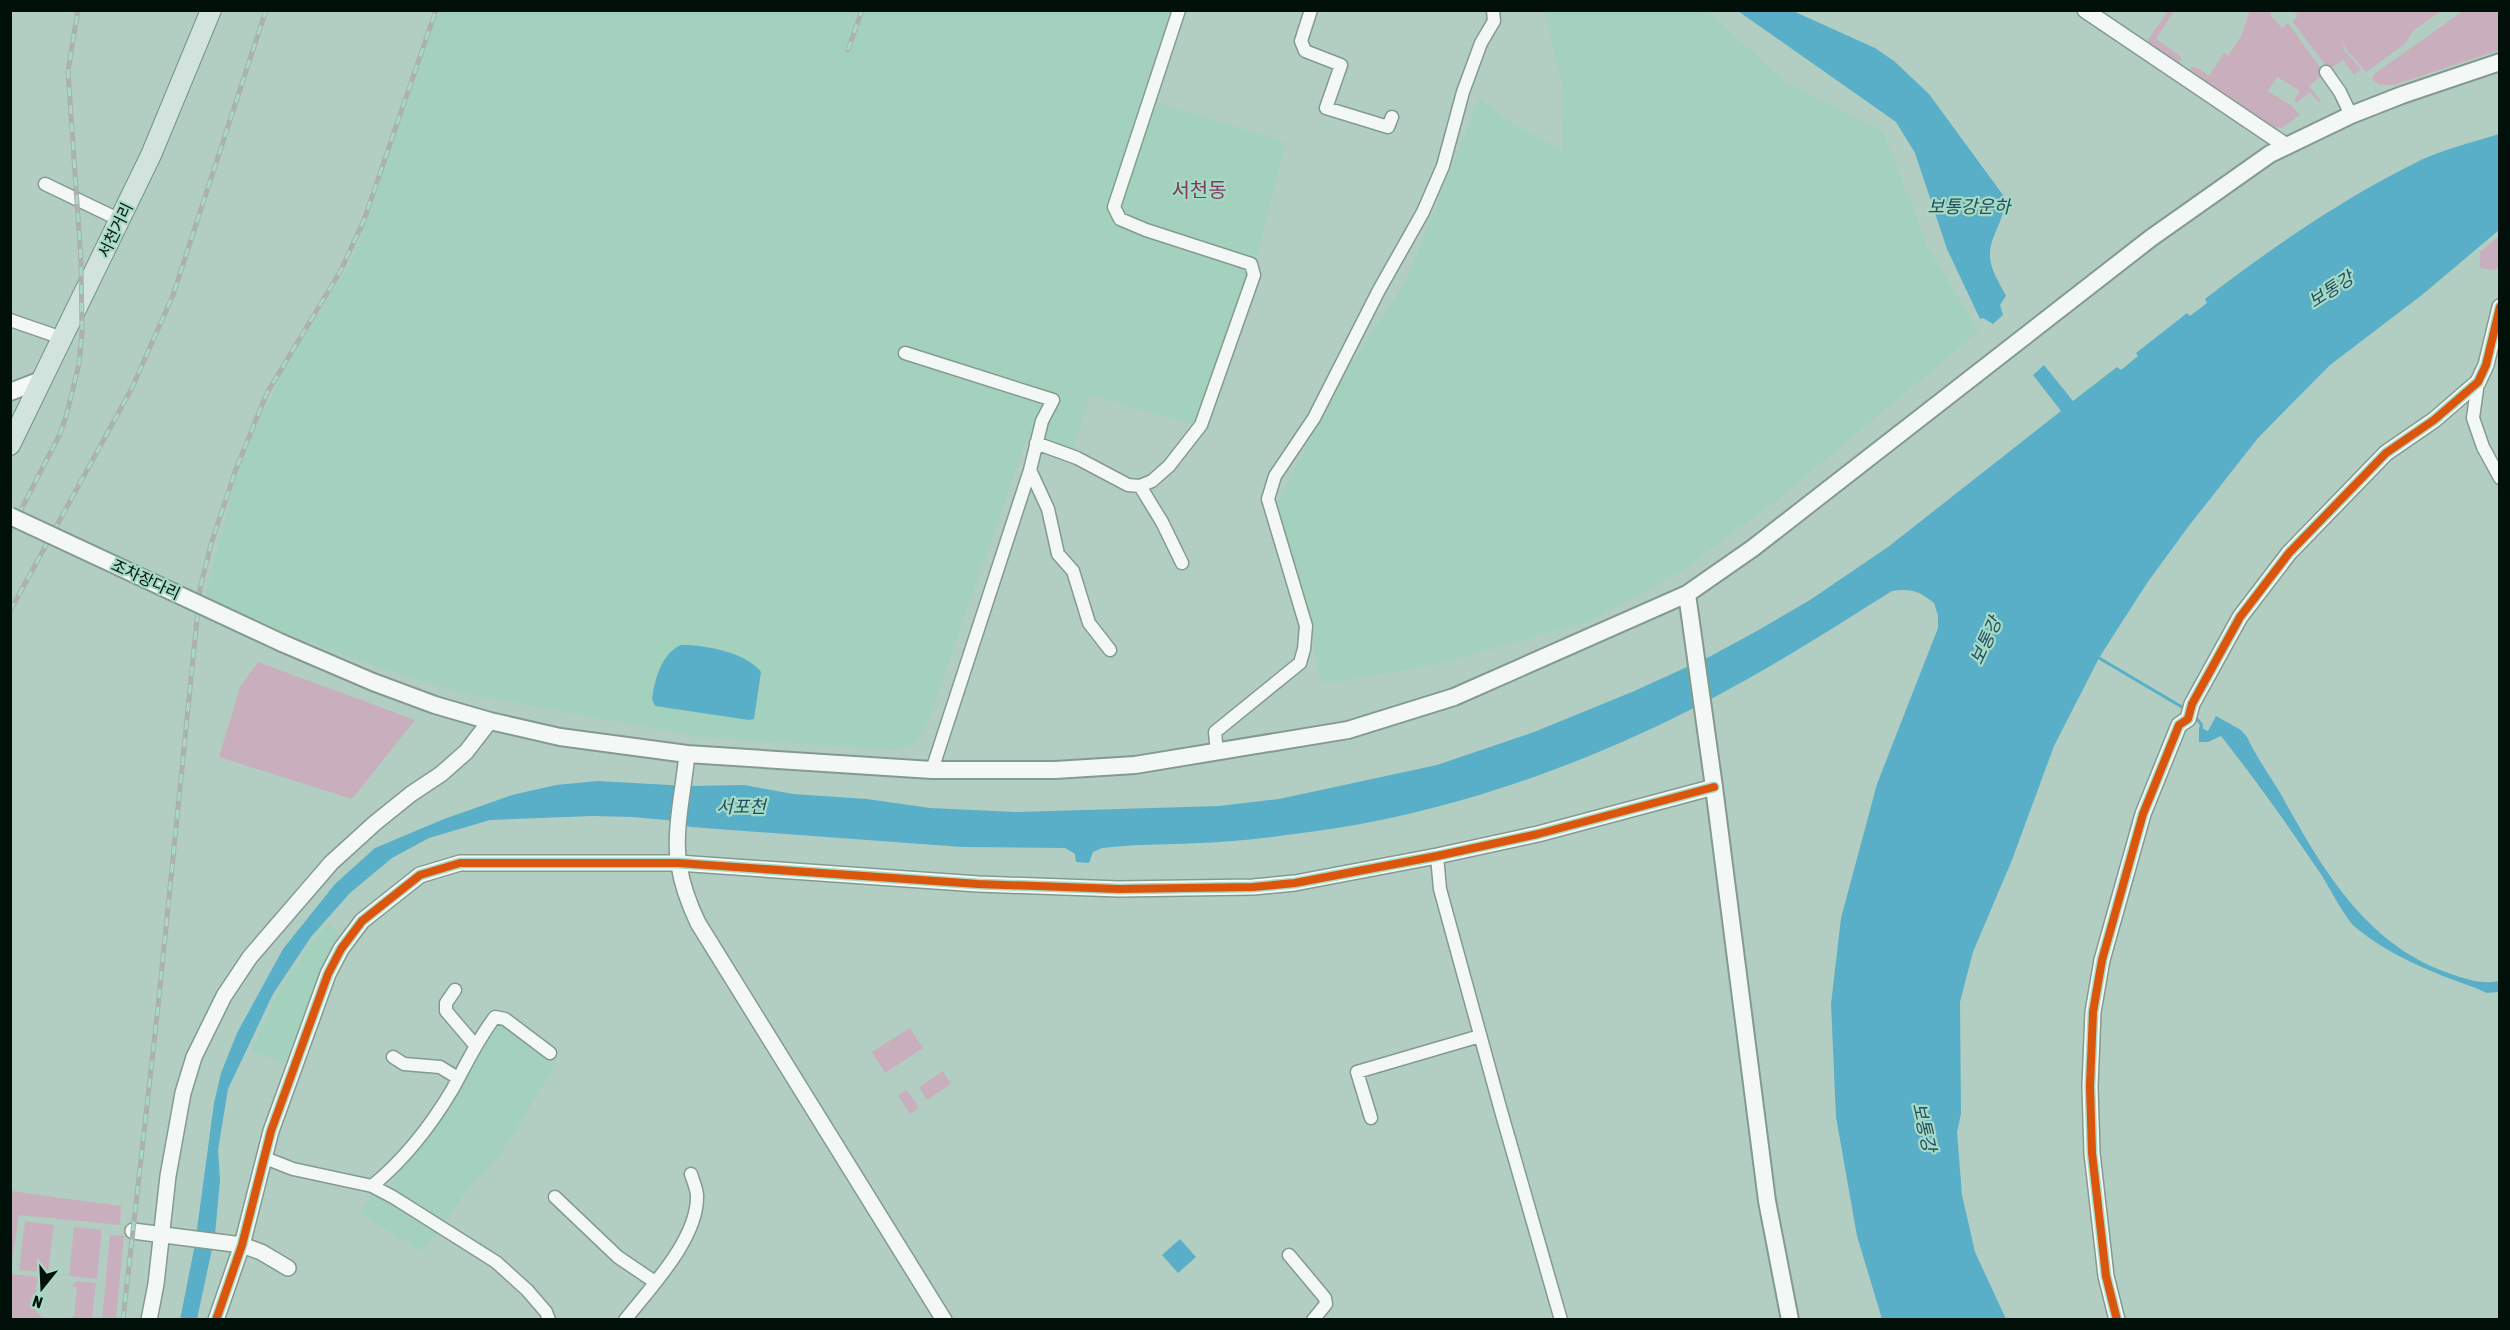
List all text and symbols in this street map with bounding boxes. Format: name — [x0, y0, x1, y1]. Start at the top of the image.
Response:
district label: 서천동 — [1171, 178, 1227, 201]
water label: 보통강운하 — [1928, 196, 2013, 217]
street label: 서천거리 — [94, 200, 136, 260]
water label: 보통강 — [2304, 266, 2359, 312]
street label: 조차장다리 — [109, 555, 183, 603]
water label: 보통강 — [1966, 612, 2007, 668]
water label: 서포천 — [716, 796, 768, 817]
water label: 보통강 — [1909, 1100, 1941, 1156]
north arrow — [12, 1258, 72, 1318]
text: N — [30, 1292, 45, 1312]

